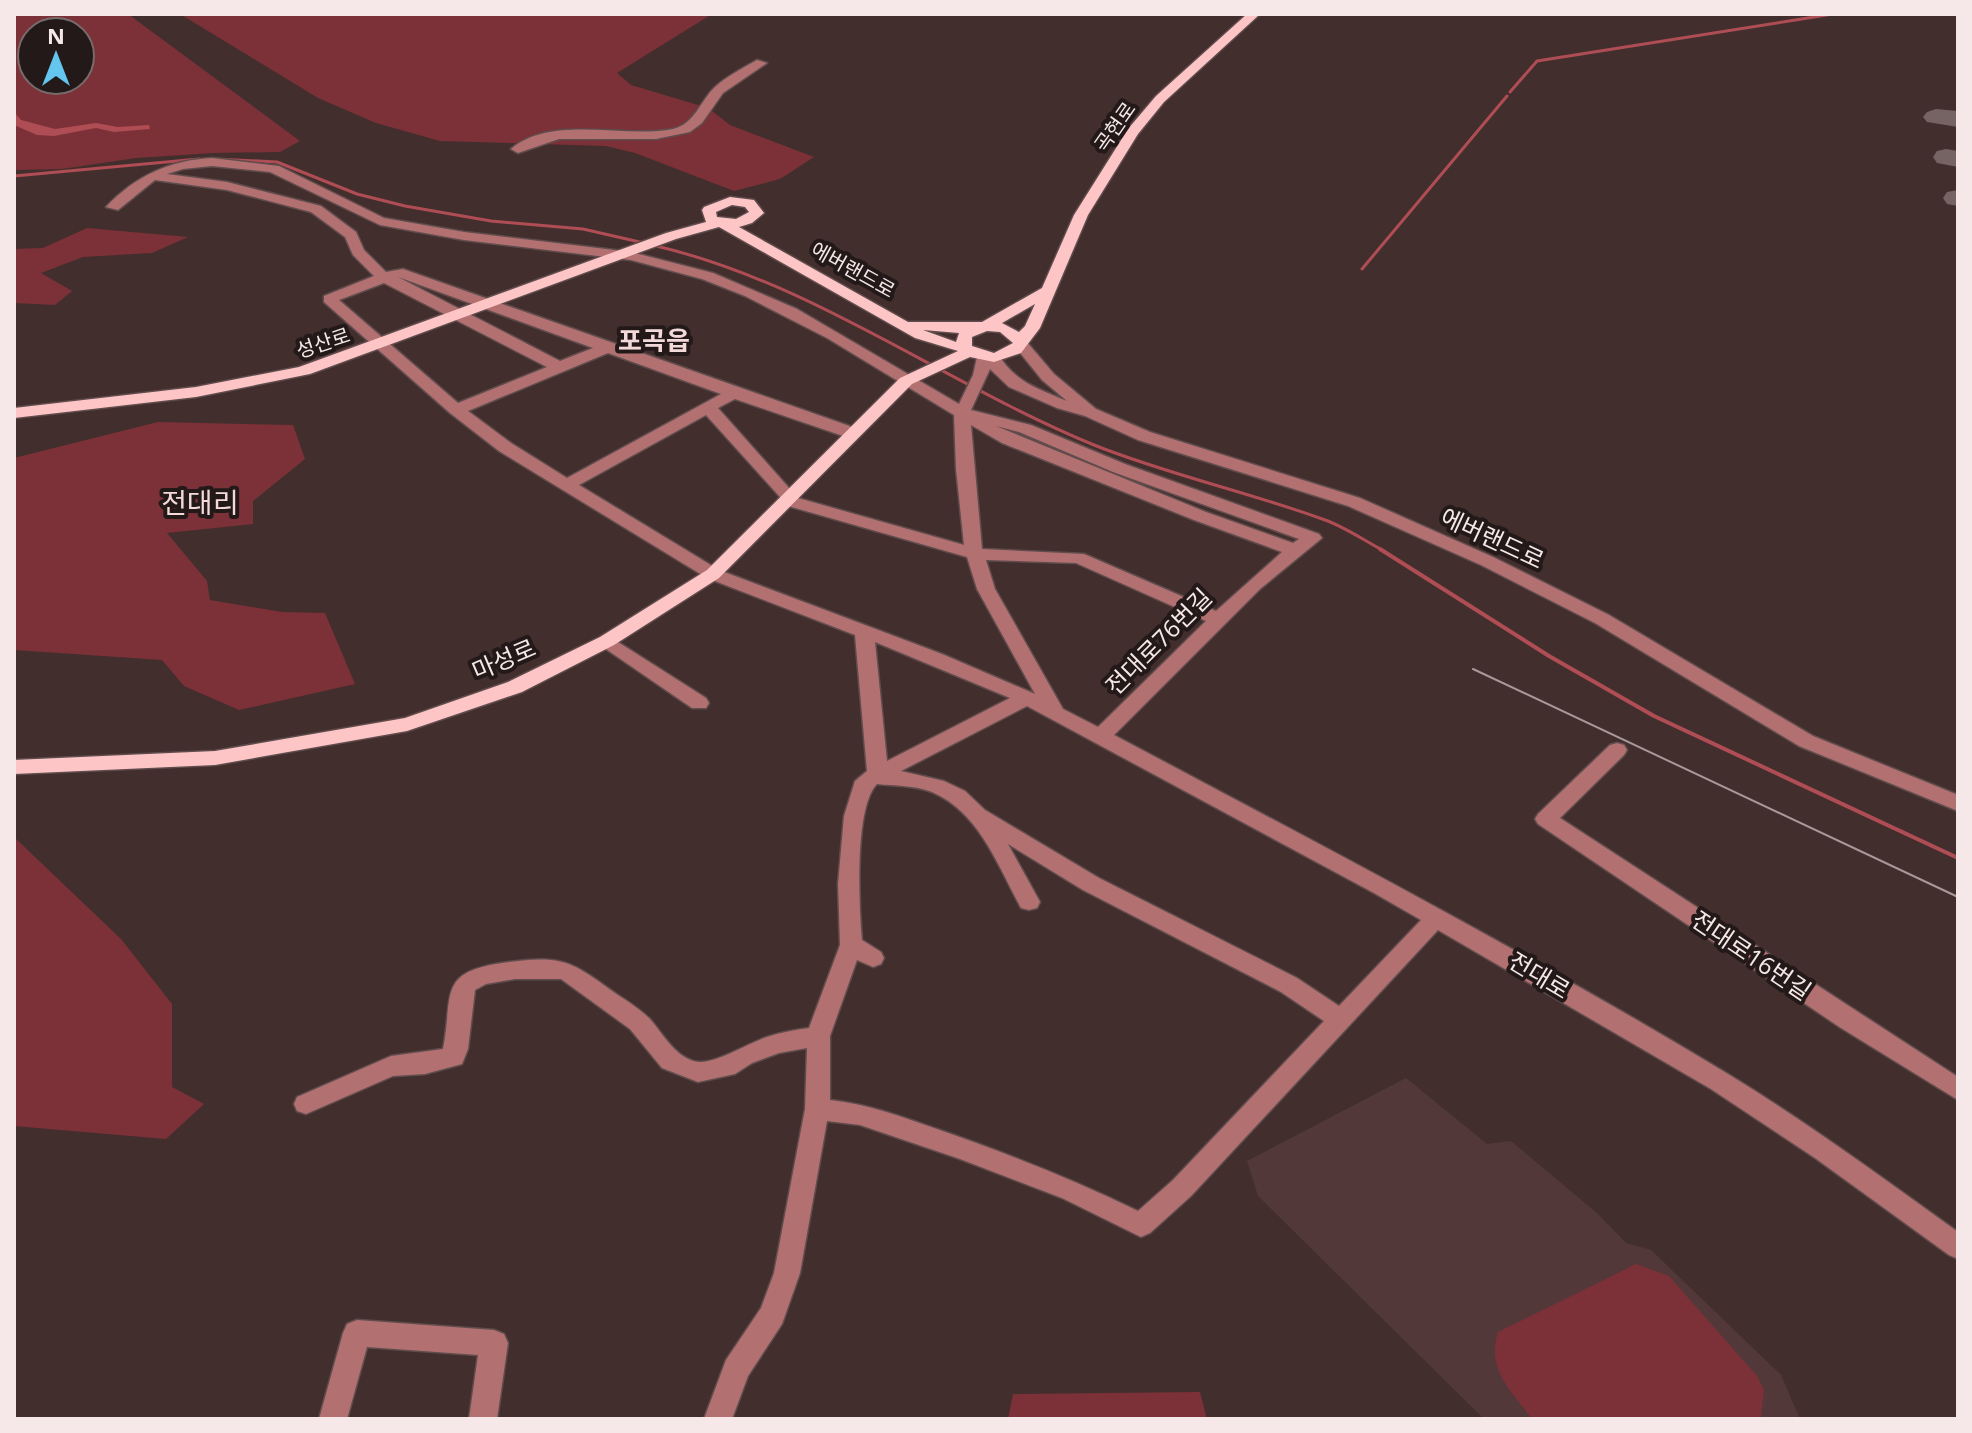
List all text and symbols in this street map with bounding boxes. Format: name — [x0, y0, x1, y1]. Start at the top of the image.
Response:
north arrow — [16, 16, 96, 96]
text: N — [47, 20, 65, 50]
street label: 곡현로 — [1088, 96, 1141, 157]
street label: 에버랜드로 — [806, 235, 900, 304]
street label: 성산로 — [292, 321, 353, 364]
district label: 포곡읍 — [618, 322, 690, 358]
district label: 전대리 — [161, 483, 239, 521]
street label: 에버랜드로 — [1436, 499, 1550, 576]
street label: 전대로76번길 — [1098, 581, 1218, 701]
street label: 마성로 — [466, 630, 540, 687]
street label: 전대로16번길 — [1685, 903, 1818, 1007]
street label: 전대로 — [1503, 944, 1577, 1006]

